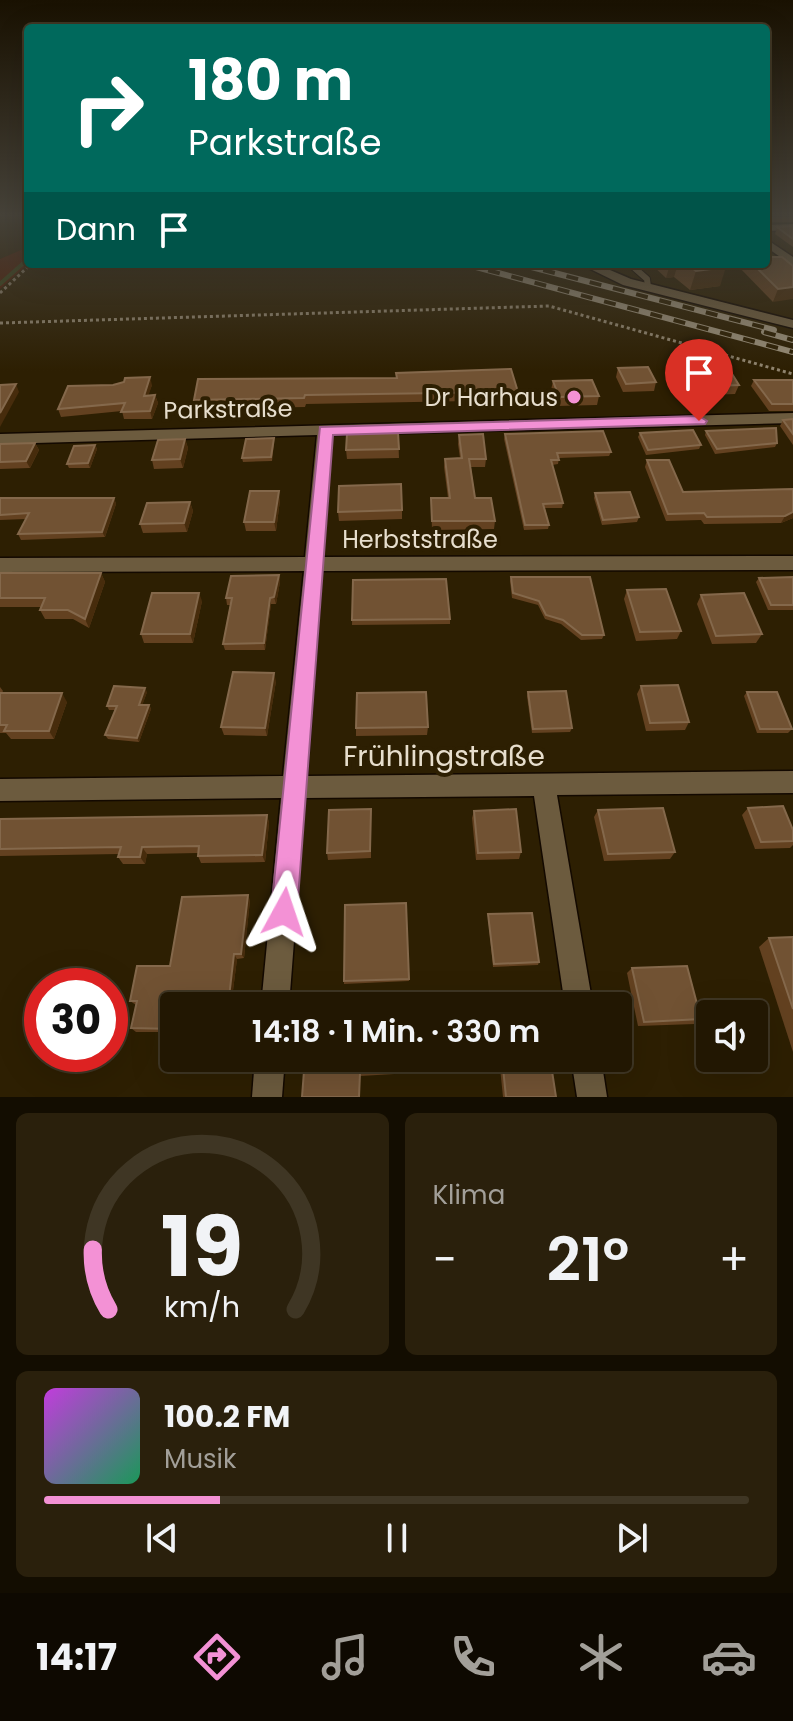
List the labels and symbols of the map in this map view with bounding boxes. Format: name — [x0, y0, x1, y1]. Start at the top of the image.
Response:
pin — [665, 339, 733, 421]
place label: Dr Harhaus — [424, 381, 558, 414]
marker: Dr Harhaus — [565, 388, 583, 406]
street label: Parkstraße — [163, 391, 293, 427]
street label: Herbststraße — [342, 523, 498, 556]
street label: Frühlingstraße — [343, 737, 545, 776]
position arrow — [242, 870, 326, 954]
speed limit sign: 30 — [24, 968, 128, 1072]

